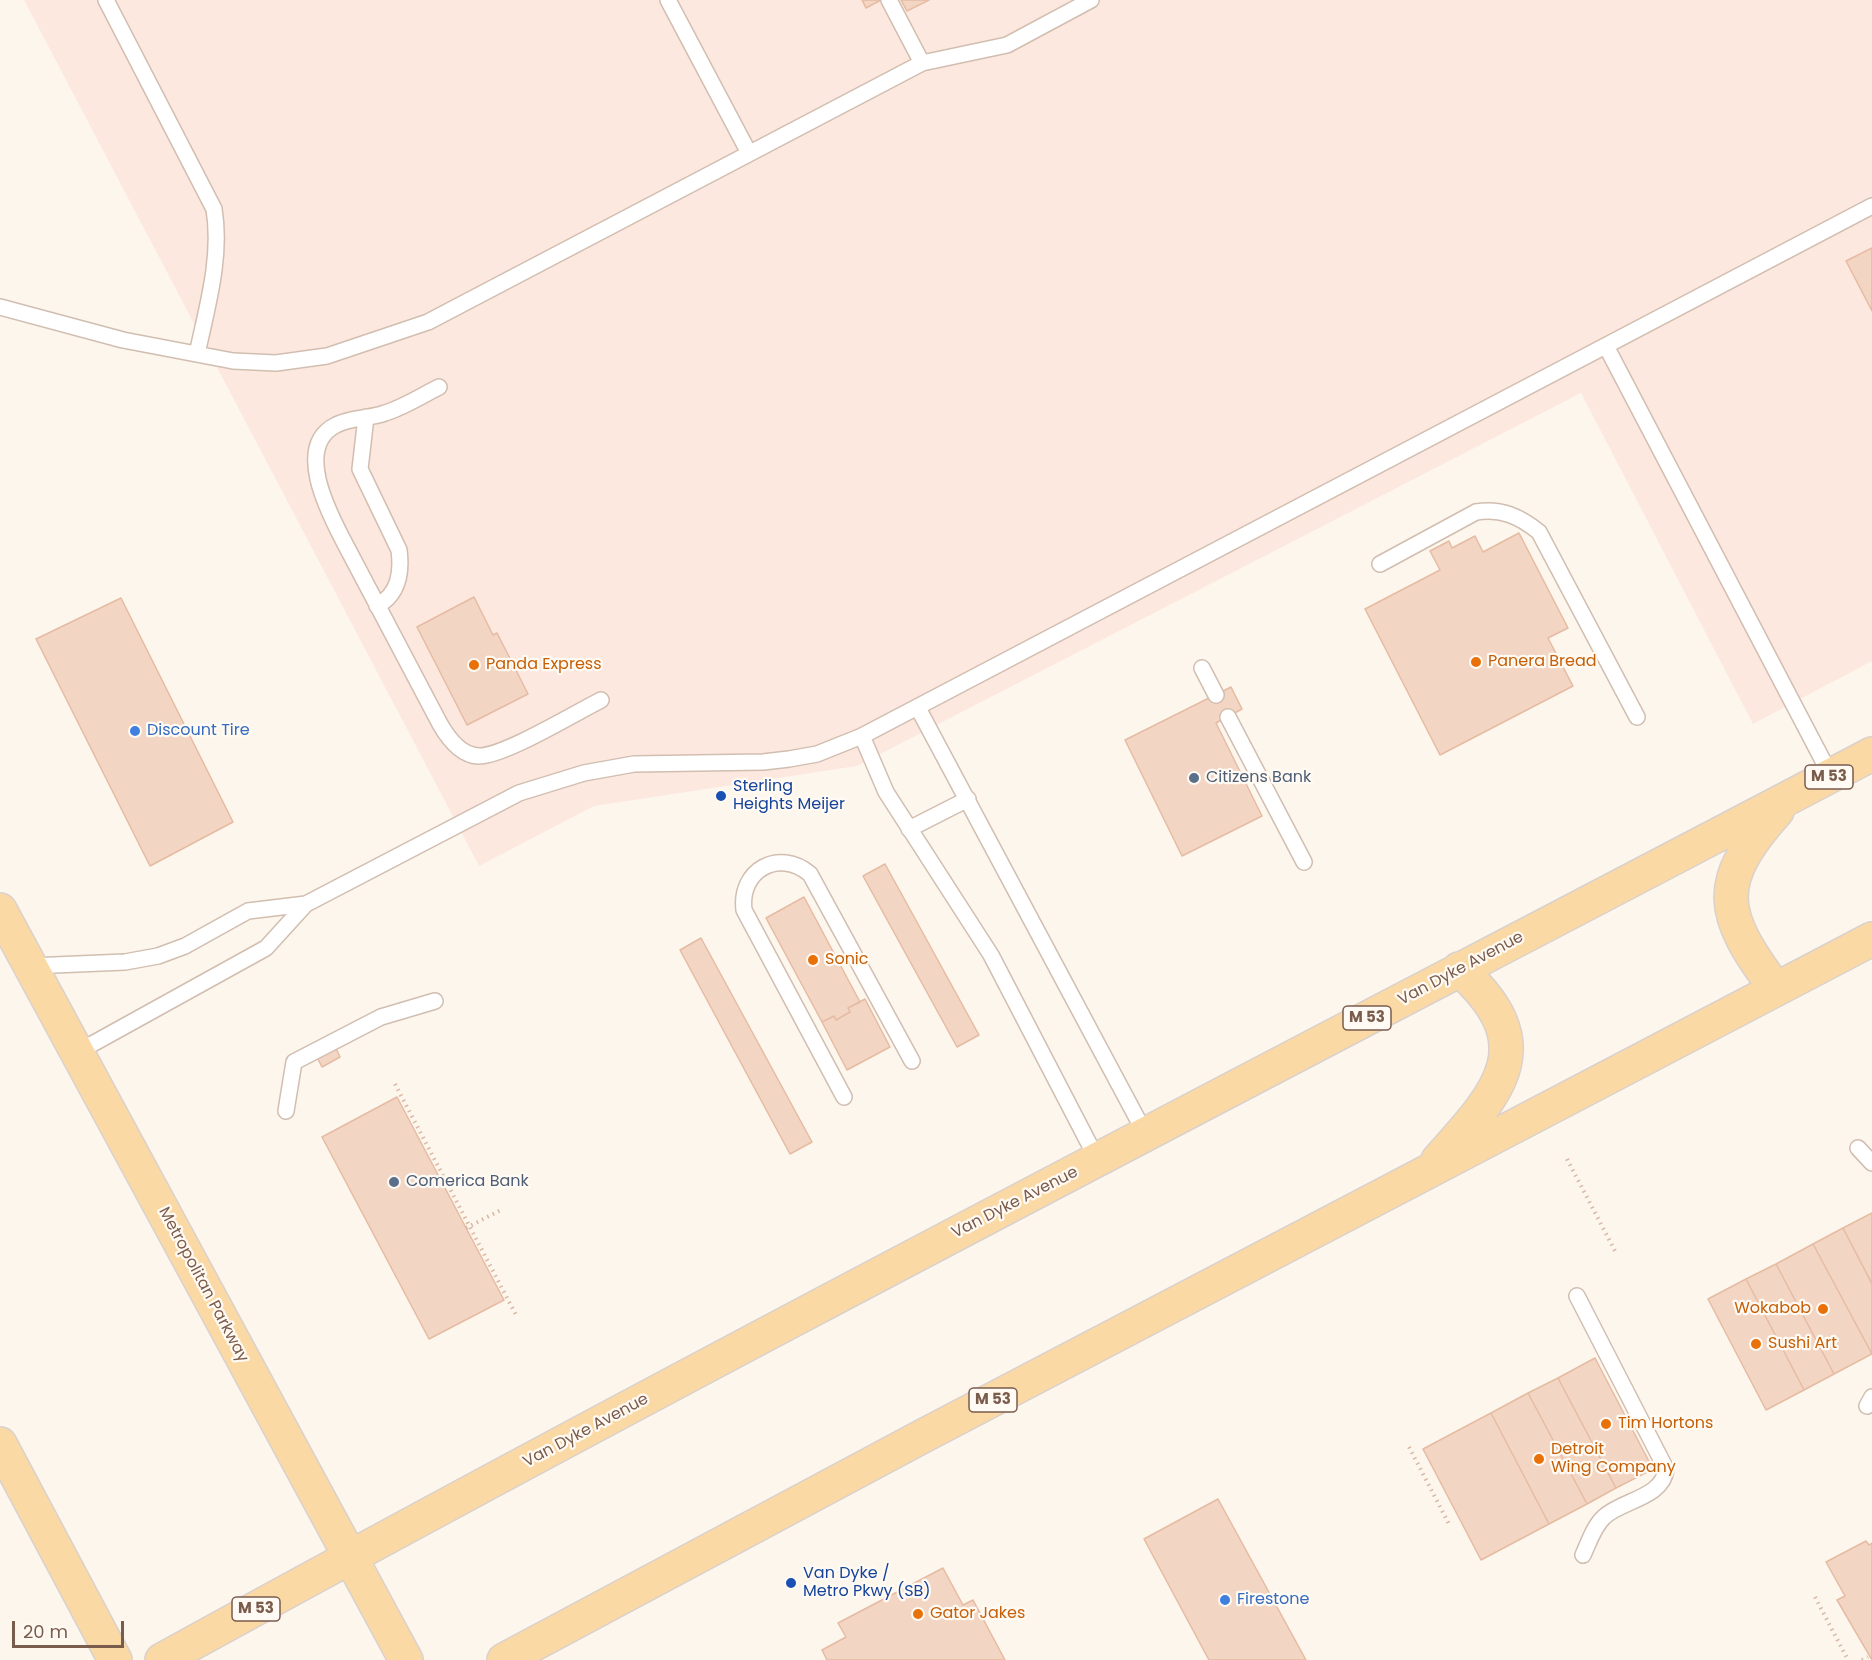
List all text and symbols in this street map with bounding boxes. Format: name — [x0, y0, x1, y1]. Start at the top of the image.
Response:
place label: Panera Bread — [1488, 652, 1597, 672]
place label: Panda Express — [486, 655, 602, 675]
marker: Panera Bread — [1469, 655, 1483, 669]
marker: Panda Express — [467, 658, 481, 672]
place label: Discount Tire — [147, 721, 250, 741]
marker: Discount Tire — [128, 724, 142, 738]
road number: M 53 — [1805, 765, 1853, 789]
place label: Citizens Bank — [1206, 768, 1311, 788]
marker: Citizens Bank — [1187, 771, 1201, 785]
place label: Sterling Heights Meijer — [733, 777, 845, 815]
marker: Sterling Heights Meijer — [714, 789, 728, 803]
street label: Van Dyke Avenue — [1395, 928, 1527, 1010]
place label: Sonic — [825, 950, 869, 970]
marker: Sonic — [806, 953, 820, 967]
road number: M 53 — [1343, 1006, 1391, 1030]
street label: Van Dyke Avenue — [949, 1163, 1081, 1243]
place label: Comerica Bank — [406, 1172, 529, 1192]
marker: Comerica Bank — [387, 1175, 401, 1189]
street label: Metropolitan Parkway — [154, 1204, 252, 1366]
place label: Wokabob — [1734, 1299, 1811, 1319]
marker: Wokabob — [1816, 1302, 1830, 1316]
place label: Sushi Art — [1768, 1334, 1837, 1354]
marker: Sushi Art — [1749, 1337, 1763, 1351]
road number: M 53 — [969, 1388, 1017, 1412]
street label: Van Dyke Avenue — [520, 1390, 652, 1472]
place label: Tim Hortons — [1618, 1414, 1713, 1434]
marker: Tim Hortons — [1599, 1417, 1613, 1431]
place label: Detroit Wing Company — [1551, 1440, 1676, 1478]
marker: Detroit Wing Company — [1532, 1452, 1546, 1466]
place label: Van Dyke / Metro Pkwy (SB) — [803, 1564, 931, 1602]
marker: Van Dyke / Metro Pkwy (SB) — [784, 1576, 798, 1590]
place label: Firestone — [1237, 1590, 1309, 1610]
marker: Firestone — [1218, 1593, 1232, 1607]
road number: M 53 — [232, 1597, 280, 1621]
place label: Gator Jakes — [930, 1604, 1025, 1624]
marker: Gator Jakes — [911, 1607, 925, 1621]
scale bar — [15, 1609, 128, 1647]
text: 20 m — [23, 1619, 68, 1644]

